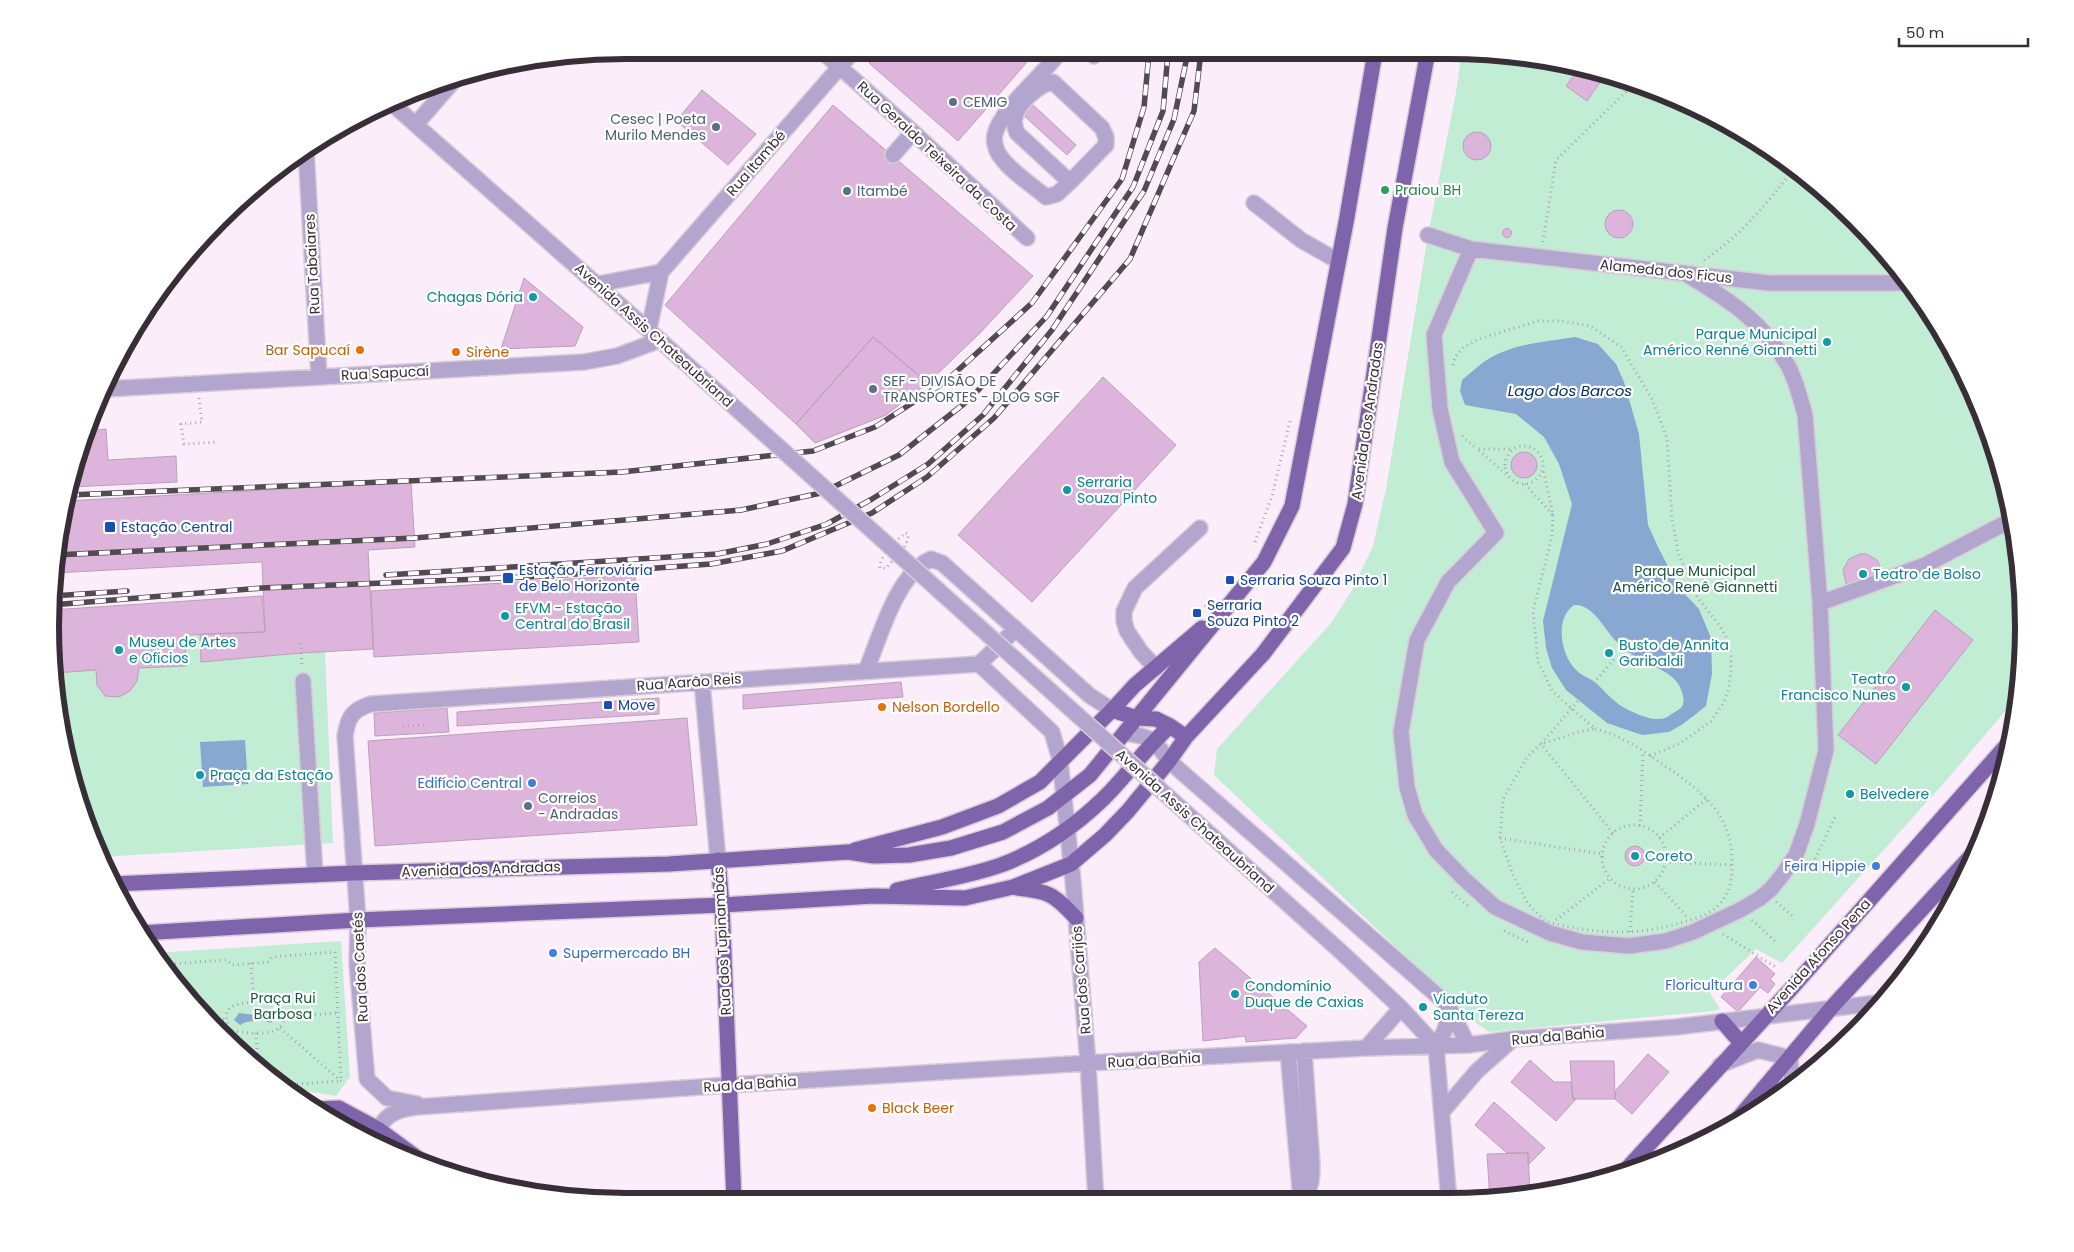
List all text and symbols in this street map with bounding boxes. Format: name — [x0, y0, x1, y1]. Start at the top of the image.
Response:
scale bar — [1899, 15, 2028, 47]
text: 50 m — [1906, 22, 1944, 43]
street label: Rua Geraldo Teixeira da Costa — [853, 76, 1021, 236]
place label: CEMIG — [963, 92, 1007, 112]
marker: CEMIG — [947, 96, 959, 108]
place label: Cesec | Poeta Murilo Mendes — [605, 109, 706, 145]
marker: Cesec | Poeta Murilo Mendes — [710, 121, 722, 133]
street label: Rua Itambé — [722, 126, 790, 200]
place label: Praiou BH — [1395, 180, 1461, 200]
place label: Itambé — [857, 181, 908, 201]
marker: Praiou BH — [1379, 184, 1391, 196]
marker: Itambé — [841, 185, 853, 197]
street label: Rua Tabaiares — [299, 213, 325, 315]
street label: Alameda dos Ficus — [1599, 254, 1733, 288]
street label: Avenida Assis Chateaubriand — [570, 258, 738, 412]
place label: Chagas Dória — [427, 287, 523, 307]
marker: Chagas Dória — [527, 291, 539, 303]
place label: Parque Municipal Américo Renné Giannetti — [1643, 324, 1817, 360]
marker: Parque Municipal Américo Renné Giannetti — [1821, 336, 1833, 348]
place label: Bar Sapucaí — [265, 340, 351, 360]
street label: Avenida dos Andradas — [1346, 341, 1388, 501]
place label: Sirène — [466, 342, 510, 362]
marker: Bar Sapucaí — [354, 344, 366, 356]
marker: Sirène — [450, 346, 462, 358]
street label: Rua Sapucaí — [340, 361, 430, 385]
place label: SEF - DIVISÃO DE TRANSPORTES - DLOG SGF — [883, 371, 1060, 407]
water label: Lago dos Barcos — [1508, 380, 1632, 401]
marker: SEF - DIVISÃO DE TRANSPORTES - DLOG SGF — [867, 383, 879, 395]
place label: Serraria Souza Pinto — [1077, 472, 1157, 508]
marker: Serraria Souza Pinto — [1061, 484, 1073, 496]
place label: Estação Central — [121, 517, 232, 537]
marker: Estação Central — [103, 520, 117, 534]
place label: Estação Ferroviária de Belo Horizonte — [519, 560, 653, 596]
park label: Parque Municipal Américo Renê Giannetti — [1612, 561, 1778, 597]
place label: Teatro de Bolso — [1873, 564, 1981, 584]
marker: Teatro de Bolso — [1857, 568, 1869, 580]
place label: Serraria Souza Pinto 1 — [1240, 570, 1387, 590]
marker: Estação Ferroviária de Belo Horizonte — [501, 571, 515, 585]
marker: Serraria Souza Pinto 1 — [1224, 574, 1236, 586]
place label: Serraria Souza Pinto 2 — [1207, 595, 1299, 631]
place label: EFVM - Estação Central do Brasil — [515, 598, 630, 634]
marker: Serraria Souza Pinto 2 — [1191, 607, 1203, 619]
marker: EFVM - Estação Central do Brasil — [499, 610, 511, 622]
place label: Museu de Artes e Ofícios — [129, 632, 236, 668]
place label: Busto de Annita Garibaldi — [1619, 635, 1729, 671]
marker: Museu de Artes e Ofícios — [113, 644, 125, 656]
marker: Busto de Annita Garibaldi — [1603, 647, 1615, 659]
street label: Rua Aarão Reis — [636, 668, 742, 696]
place label: Teatro Francisco Nunes — [1781, 669, 1896, 705]
marker: Teatro Francisco Nunes — [1900, 681, 1912, 693]
place label: Move — [618, 695, 656, 715]
place label: Nelson Bordello — [892, 697, 1000, 717]
marker: Move — [602, 699, 614, 711]
marker: Nelson Bordello — [876, 701, 888, 713]
street label: Avenida Assis Chateaubriand — [1111, 744, 1279, 898]
place label: Praça da Estação — [210, 765, 333, 785]
marker: Praça da Estação — [194, 769, 206, 781]
place label: Edifício Central — [418, 773, 522, 793]
marker: Edifício Central — [526, 777, 538, 789]
place label: Belvedere — [1860, 784, 1930, 804]
place label: Correios - Andradas — [538, 788, 618, 824]
marker: Belvedere — [1844, 788, 1856, 800]
marker: Correios - Andradas — [522, 800, 534, 812]
place label: Coreto — [1645, 846, 1693, 866]
marker: Coreto — [1629, 850, 1641, 862]
street label: Avenida dos Andradas — [401, 856, 561, 882]
place label: Feira Hippie — [1784, 856, 1866, 876]
marker: Feira Hippie — [1870, 860, 1882, 872]
street label: Rua dos Tupinambás — [708, 866, 736, 1016]
street label: Avenida Afonso Pena — [1761, 894, 1875, 1018]
street label: Rua dos Caetés — [347, 911, 373, 1023]
street label: Rua dos Carijós — [1066, 925, 1096, 1035]
place label: Supermercado BH — [563, 943, 690, 963]
marker: Supermercado BH — [547, 947, 559, 959]
place label: Floricultura — [1665, 975, 1743, 995]
place label: Condomínio Duque de Caxias — [1245, 976, 1364, 1012]
marker: Floricultura — [1747, 979, 1759, 991]
park label: Praça Rui Barbosa — [250, 988, 316, 1024]
marker: Condomínio Duque de Caxias — [1229, 988, 1241, 1000]
place label: Viaduto Santa Tereza — [1433, 989, 1524, 1025]
marker: Viaduto Santa Tereza — [1417, 1001, 1429, 1013]
street label: Rua da Bahia — [1511, 1022, 1605, 1050]
street label: Rua da Bahia — [1107, 1048, 1201, 1072]
street label: Rua da Bahia — [703, 1071, 797, 1097]
place label: Black Beer — [882, 1098, 954, 1118]
marker: Black Beer — [866, 1102, 878, 1114]

